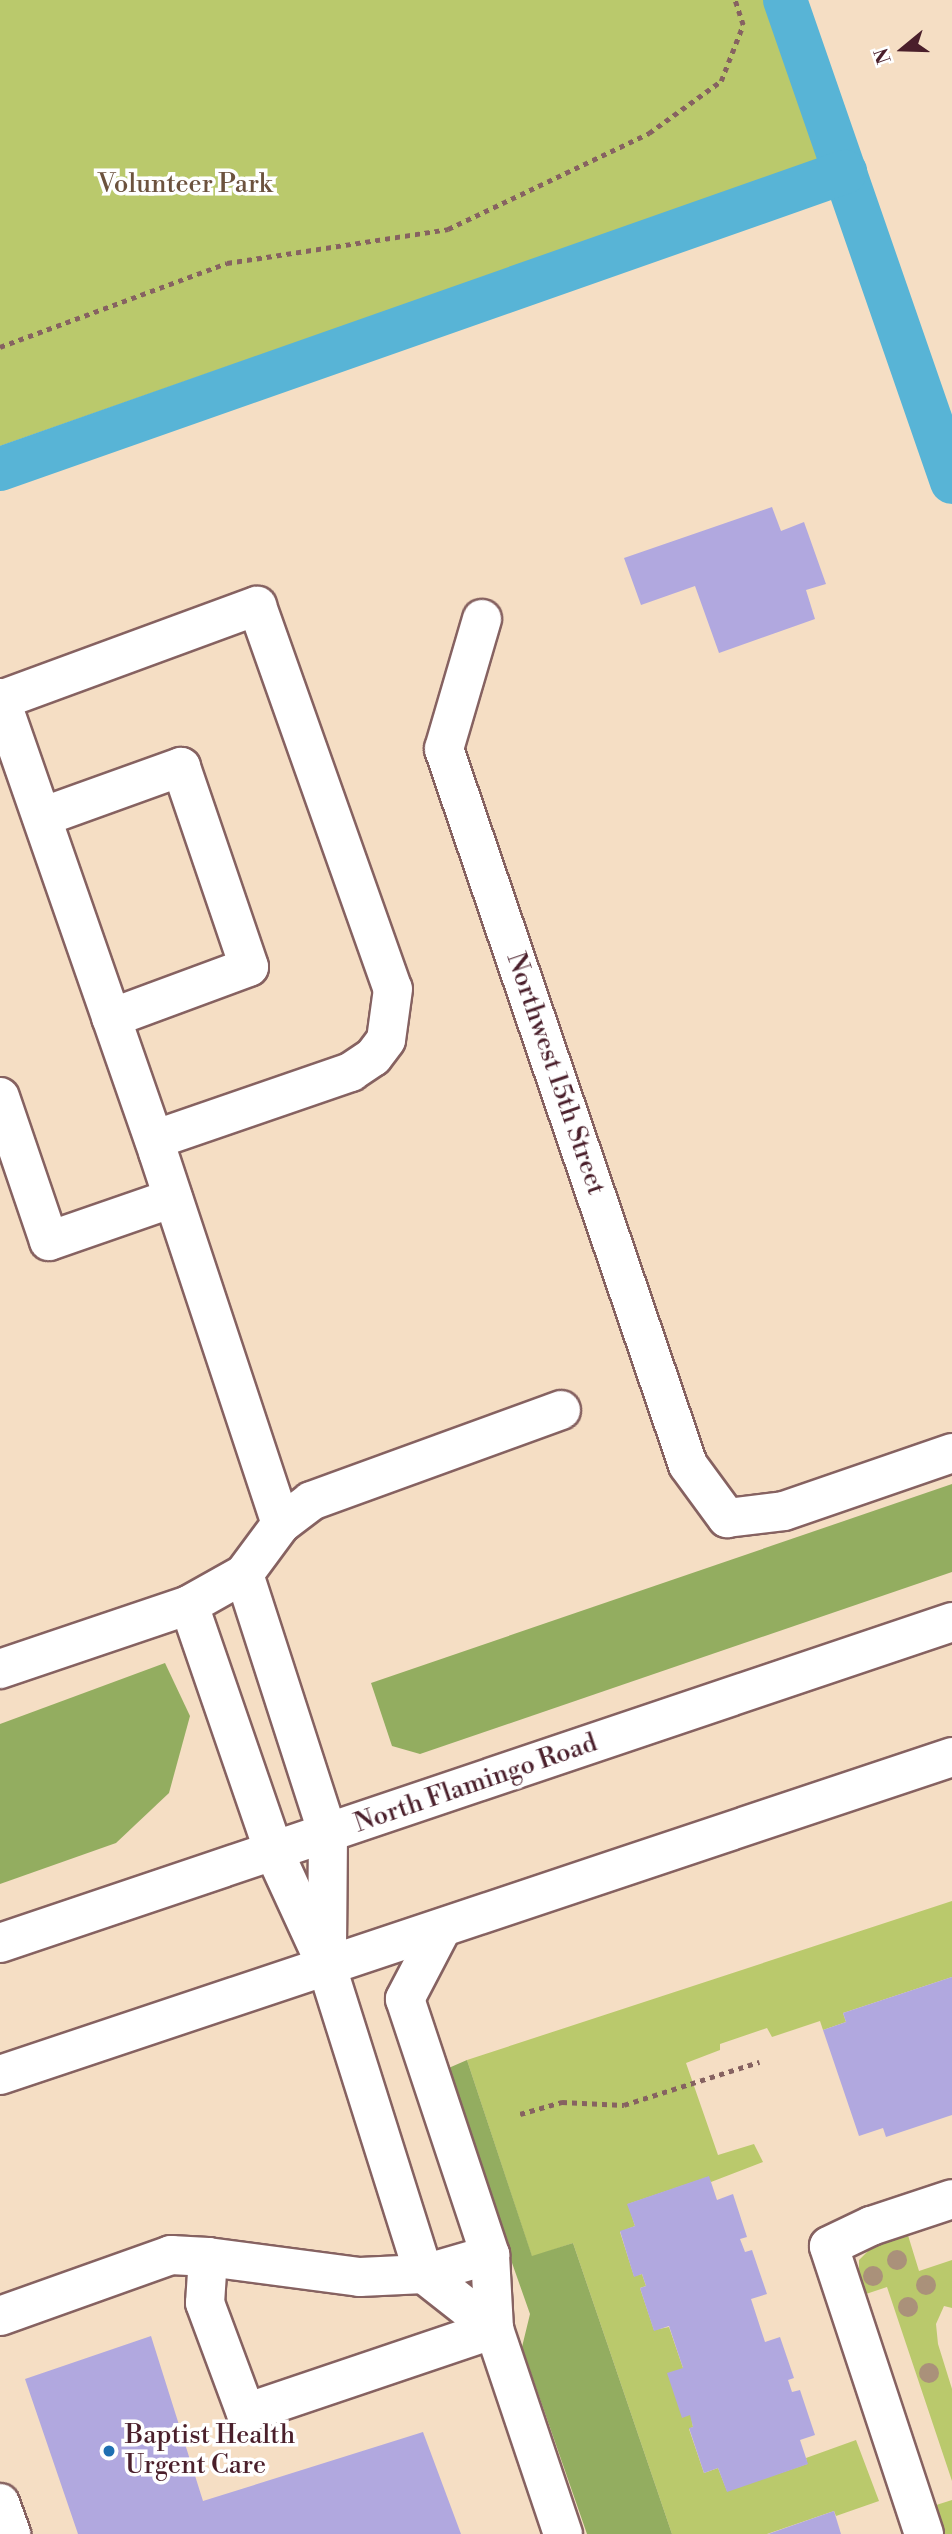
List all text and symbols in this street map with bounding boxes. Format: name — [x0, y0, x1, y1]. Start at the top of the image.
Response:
north arrow — [868, 14, 938, 84]
text: N — [869, 45, 897, 67]
park label: Volunteer Park — [98, 169, 272, 201]
street label: Northwest 15th Street — [499, 949, 611, 1199]
street label: North Flamingo Road — [351, 1728, 601, 1840]
place label: Baptist Health Urgent Care — [125, 2420, 295, 2482]
marker: Baptist Health Urgent Care — [99, 2441, 119, 2461]

